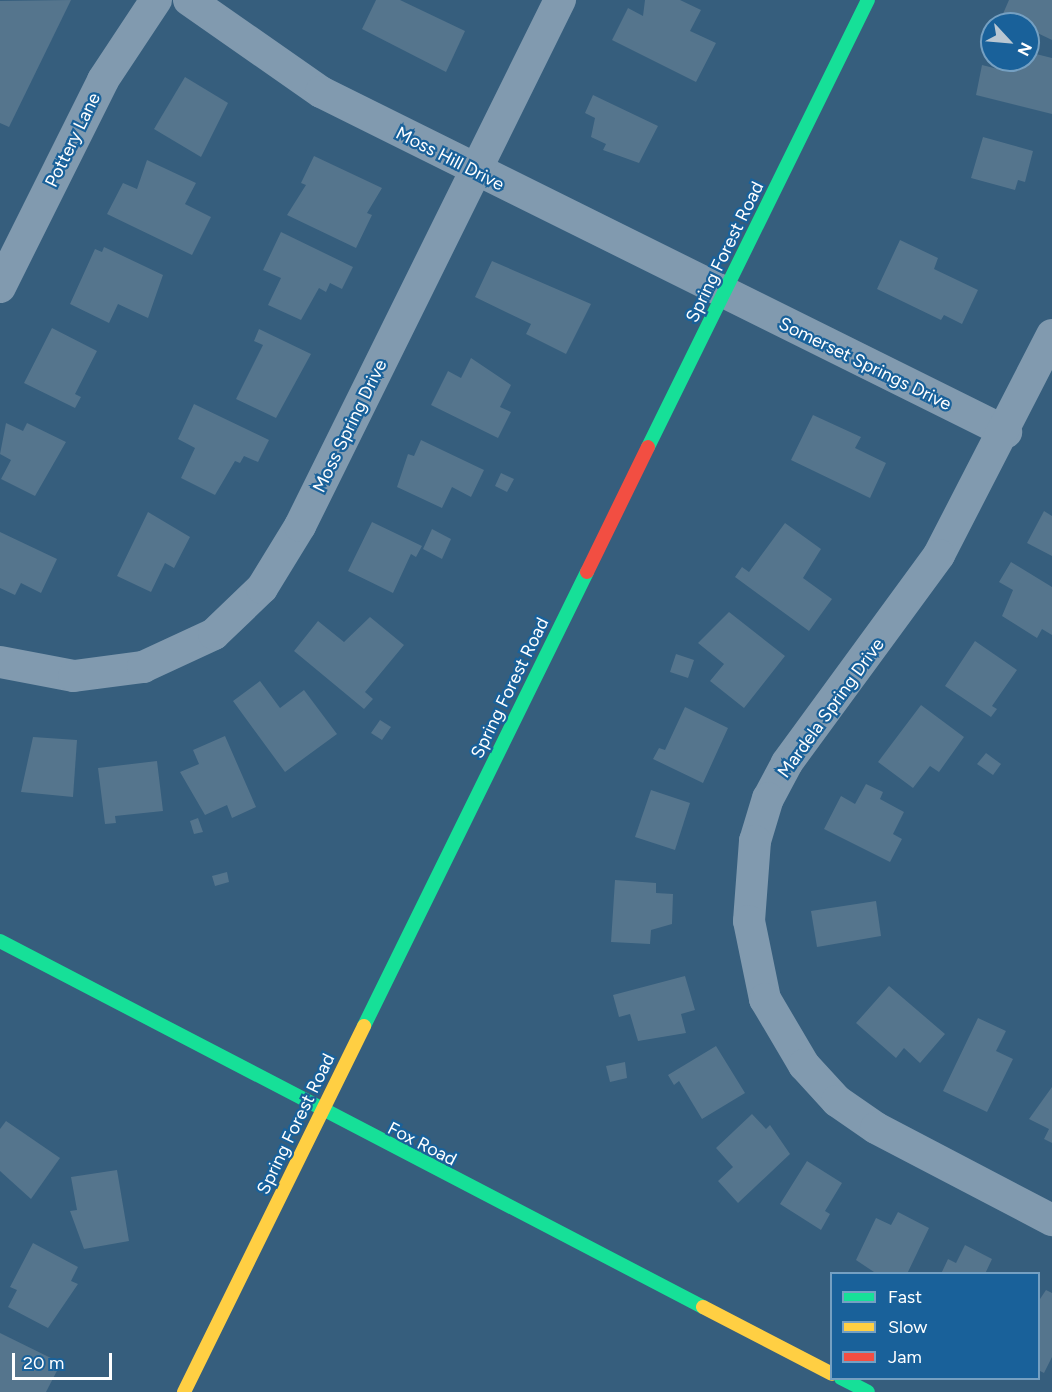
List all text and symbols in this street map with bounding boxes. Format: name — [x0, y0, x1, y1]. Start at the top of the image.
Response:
north arrow — [980, 12, 1040, 72]
text: N — [1014, 40, 1036, 59]
street label: Pottery Lane — [41, 89, 105, 191]
street label: Moss Hill Drive — [392, 122, 508, 196]
street label: Spring Forest Road — [682, 178, 768, 326]
street label: Somerset Springs Drive — [775, 313, 955, 415]
street label: Moss Spring Drive — [308, 356, 392, 496]
street label: Spring Forest Road — [467, 614, 553, 762]
street label: Mardela Spring Drive — [773, 634, 889, 782]
street label: Spring Forest Road — [253, 1050, 339, 1198]
street label: Fox Road — [384, 1117, 460, 1171]
legend — [830, 1272, 1040, 1380]
text: Fast — [888, 1286, 922, 1308]
text: Slow — [888, 1316, 927, 1338]
scale bar — [15, 1341, 116, 1379]
text: Jam — [888, 1346, 922, 1368]
text: 20 m — [23, 1352, 64, 1374]

